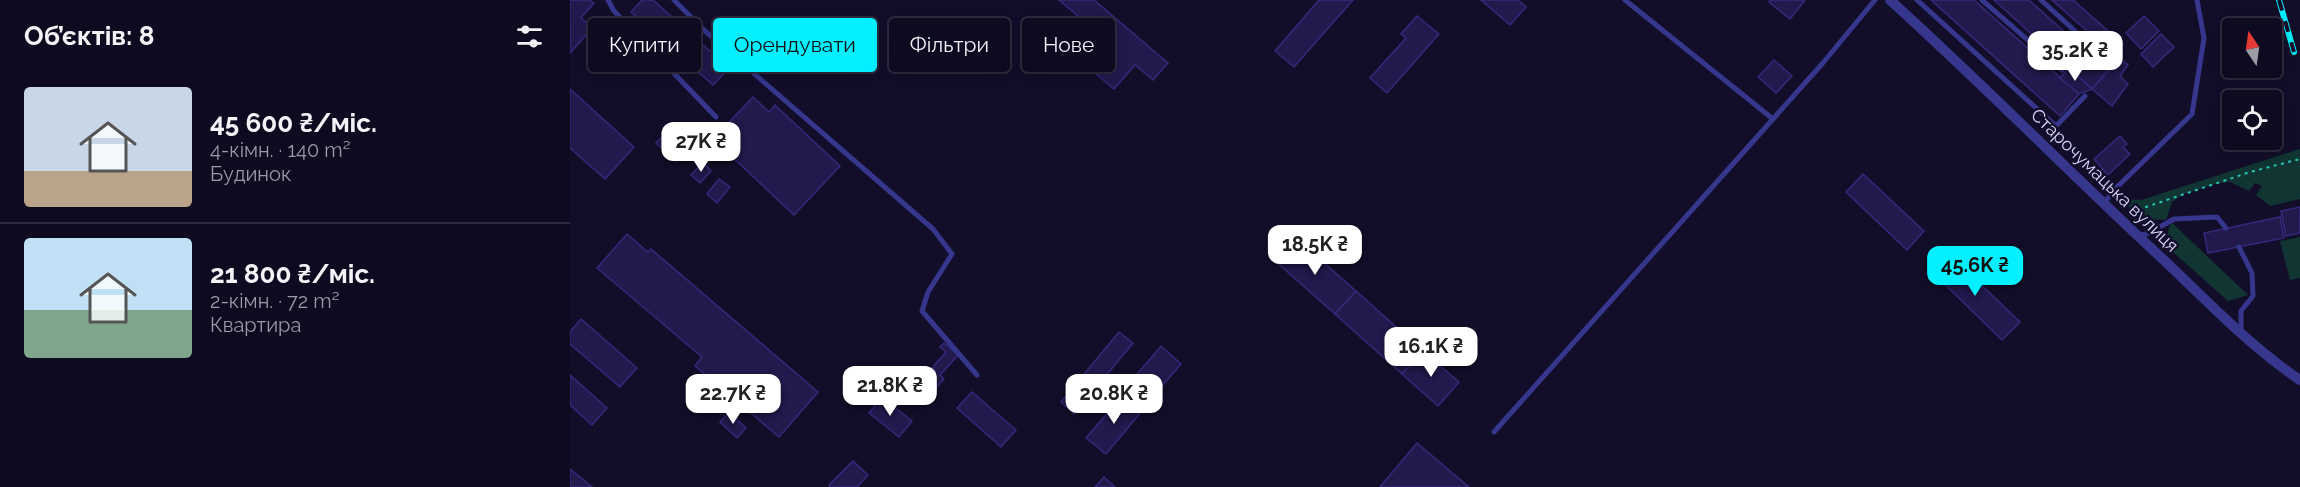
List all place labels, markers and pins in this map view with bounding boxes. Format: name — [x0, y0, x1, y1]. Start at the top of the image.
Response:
pin: 35.2K ₴ — [2020, 31, 2130, 82]
pin: 27K ₴ — [659, 122, 743, 173]
pin: 18.5K ₴ — [1260, 225, 1370, 276]
pin: 45.6K ₴ — [1920, 246, 2030, 297]
pin: 16.1K ₴ — [1376, 327, 1486, 378]
pin: 21.8K ₴ — [835, 366, 945, 417]
pin: 22.7K ₴ — [678, 374, 788, 425]
pin: 20.8K ₴ — [1059, 374, 1169, 425]

